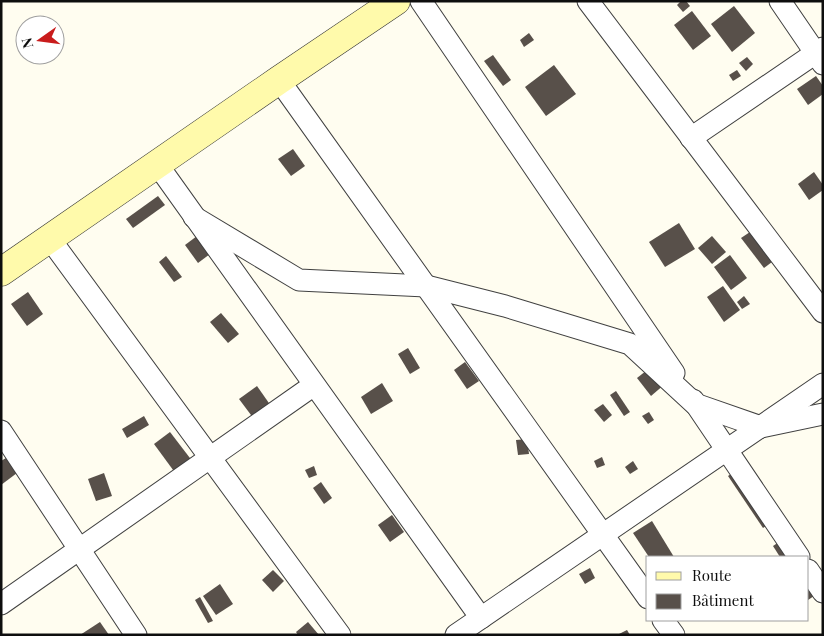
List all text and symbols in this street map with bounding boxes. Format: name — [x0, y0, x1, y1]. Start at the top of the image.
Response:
north arrow — [15, 15, 65, 65]
text: N — [16, 36, 37, 50]
legend — [646, 556, 809, 621]
text: Route — [692, 565, 732, 585]
text: Bâtiment — [692, 590, 754, 610]

